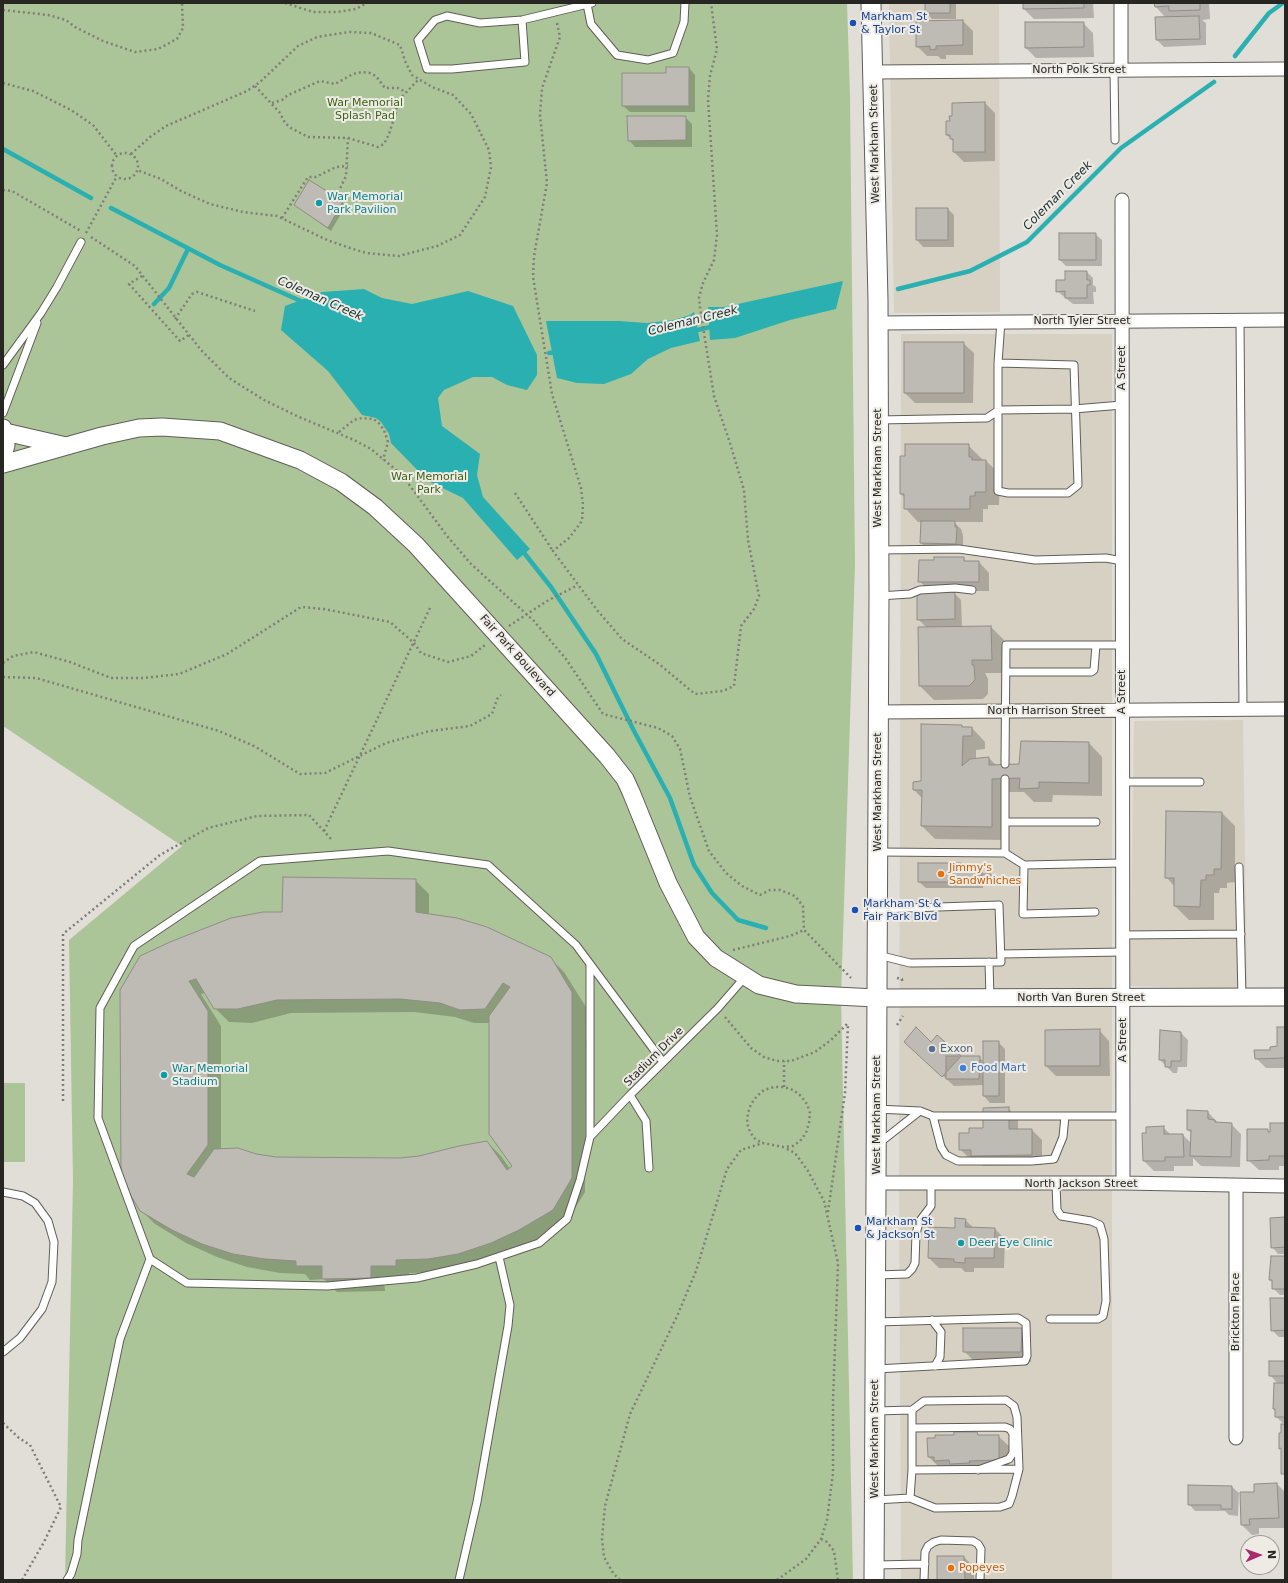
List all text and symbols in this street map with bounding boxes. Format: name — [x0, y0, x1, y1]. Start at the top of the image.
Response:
place label: Markham St & Taylor St — [861, 10, 927, 36]
marker: Markham St & Taylor St — [848, 18, 858, 28]
street label: North Polk Street — [1032, 63, 1126, 77]
street label: West Markham Street — [867, 84, 883, 204]
park label: War Memorial Splash Pad — [327, 96, 403, 122]
water label: Coleman Creek — [1020, 158, 1096, 234]
place label: War Memorial Park Pavilion — [327, 190, 403, 216]
marker: War Memorial Park Pavilion — [314, 198, 324, 208]
water label: Coleman Creek — [275, 274, 365, 324]
water label: Coleman Creek — [647, 303, 739, 339]
street label: North Tyler Street — [1033, 314, 1131, 328]
street label: A Street — [1115, 346, 1129, 390]
street label: West Markham Street — [871, 408, 885, 528]
park label: War Memorial Park — [391, 470, 467, 496]
street label: Fair Park Boulevard — [477, 612, 557, 700]
street label: A Street — [1115, 670, 1129, 714]
street label: North Harrison Street — [987, 704, 1105, 718]
street label: West Markham Street — [871, 732, 885, 852]
place label: Jimmy's Sandwhiches — [949, 861, 1021, 887]
marker: Jimmy's Sandwhiches — [936, 869, 946, 879]
place label: Markham St & Fair Park Blvd — [863, 897, 941, 923]
marker: Markham St & Fair Park Blvd — [850, 905, 860, 915]
street label: North Van Buren Street — [1017, 991, 1145, 1005]
street label: A Street — [1116, 1018, 1130, 1062]
street label: Stadium Drive — [622, 1025, 686, 1089]
place label: Exxon — [940, 1042, 973, 1056]
marker: Exxon — [927, 1044, 937, 1054]
street label: West Markham Street — [870, 1055, 884, 1175]
place label: Food Mart — [971, 1061, 1026, 1075]
place label: War Memorial Stadium — [172, 1062, 248, 1088]
marker: Food Mart — [958, 1063, 968, 1073]
marker: War Memorial Stadium — [159, 1070, 169, 1080]
street label: North Jackson Street — [1024, 1177, 1138, 1191]
place label: Markham St & Jackson St — [866, 1215, 935, 1241]
marker: Markham St & Jackson St — [853, 1223, 863, 1233]
place label: Deer Eye Clinic — [969, 1236, 1053, 1250]
marker: Deer Eye Clinic — [956, 1238, 966, 1248]
street label: Brickton Place — [1229, 1273, 1243, 1351]
street label: West Markham Street — [868, 1379, 882, 1499]
north arrow — [1240, 1535, 1280, 1575]
text: N — [1265, 1550, 1278, 1559]
place label: Popeyes — [959, 1561, 1005, 1575]
marker: Popeyes — [946, 1563, 956, 1573]

